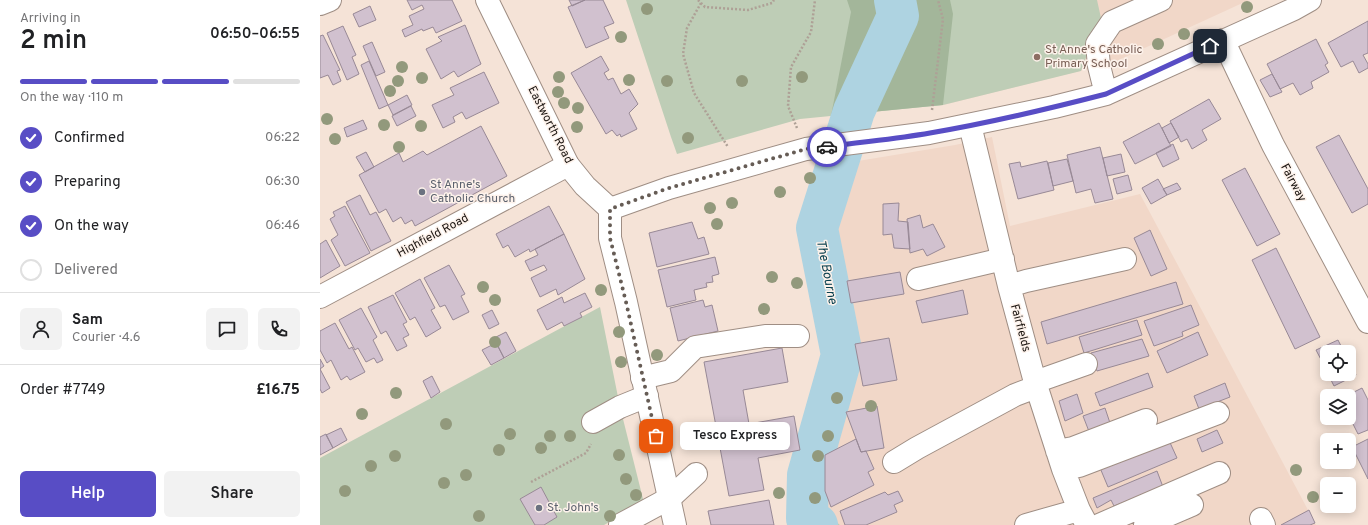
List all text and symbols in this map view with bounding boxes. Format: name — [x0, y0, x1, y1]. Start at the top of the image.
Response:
text: Arriving in — [20, 11, 81, 27]
text: 2 min — [20, 25, 87, 58]
text: 06:50–06:55 — [210, 25, 300, 44]
pin — [1193, 29, 1227, 63]
icon: home — [1199, 35, 1221, 57]
place label: St Anne's Catholic Primary School — [1045, 42, 1142, 72]
marker: St Anne's Catholic Primary School — [1032, 52, 1042, 62]
street label: Eastworth Road — [524, 84, 576, 166]
text: On the way · 110 m — [20, 90, 123, 106]
icon: check — [20, 127, 42, 149]
courier — [807, 127, 847, 167]
text: Confirmed — [54, 129, 125, 148]
text: 06:22 — [265, 130, 300, 146]
icon: car — [816, 136, 838, 158]
street label: Fairway — [1276, 161, 1310, 205]
icon: check — [20, 171, 42, 193]
text: Preparing — [54, 173, 121, 192]
text: 06:30 — [265, 174, 300, 190]
place label: St Anne's Catholic Church — [430, 177, 515, 207]
marker: St Anne's Catholic Church — [417, 187, 427, 197]
street label: Highfield Road — [394, 210, 472, 262]
icon: check — [20, 215, 42, 237]
text: On the way — [54, 217, 129, 236]
text: 06:46 — [265, 218, 300, 234]
water label: The Bourne — [812, 239, 840, 306]
text: Delivered — [54, 261, 118, 280]
street label: Fairfields — [1006, 302, 1034, 354]
button: person — [20, 308, 62, 350]
button: chat — [206, 308, 248, 350]
button: phone — [258, 308, 300, 350]
text: Sam — [72, 311, 103, 330]
text: Courier · 4.6 — [72, 330, 140, 346]
map controls — [1320, 345, 1356, 513]
button: locate — [1320, 345, 1356, 381]
text: Order #7749 — [20, 381, 105, 400]
text: £16.75 — [256, 381, 300, 400]
button: layers — [1320, 389, 1356, 425]
pin — [639, 419, 673, 453]
callout: Tesco Express — [680, 422, 790, 450]
icon: bag — [645, 425, 667, 447]
text: Tesco Express — [693, 428, 777, 444]
button: + — [1320, 433, 1356, 469]
button: Help — [20, 471, 156, 517]
button: Share — [164, 471, 300, 517]
button: − — [1320, 477, 1356, 513]
place label: St. John's — [547, 500, 599, 516]
marker: St. John's — [534, 503, 544, 513]

